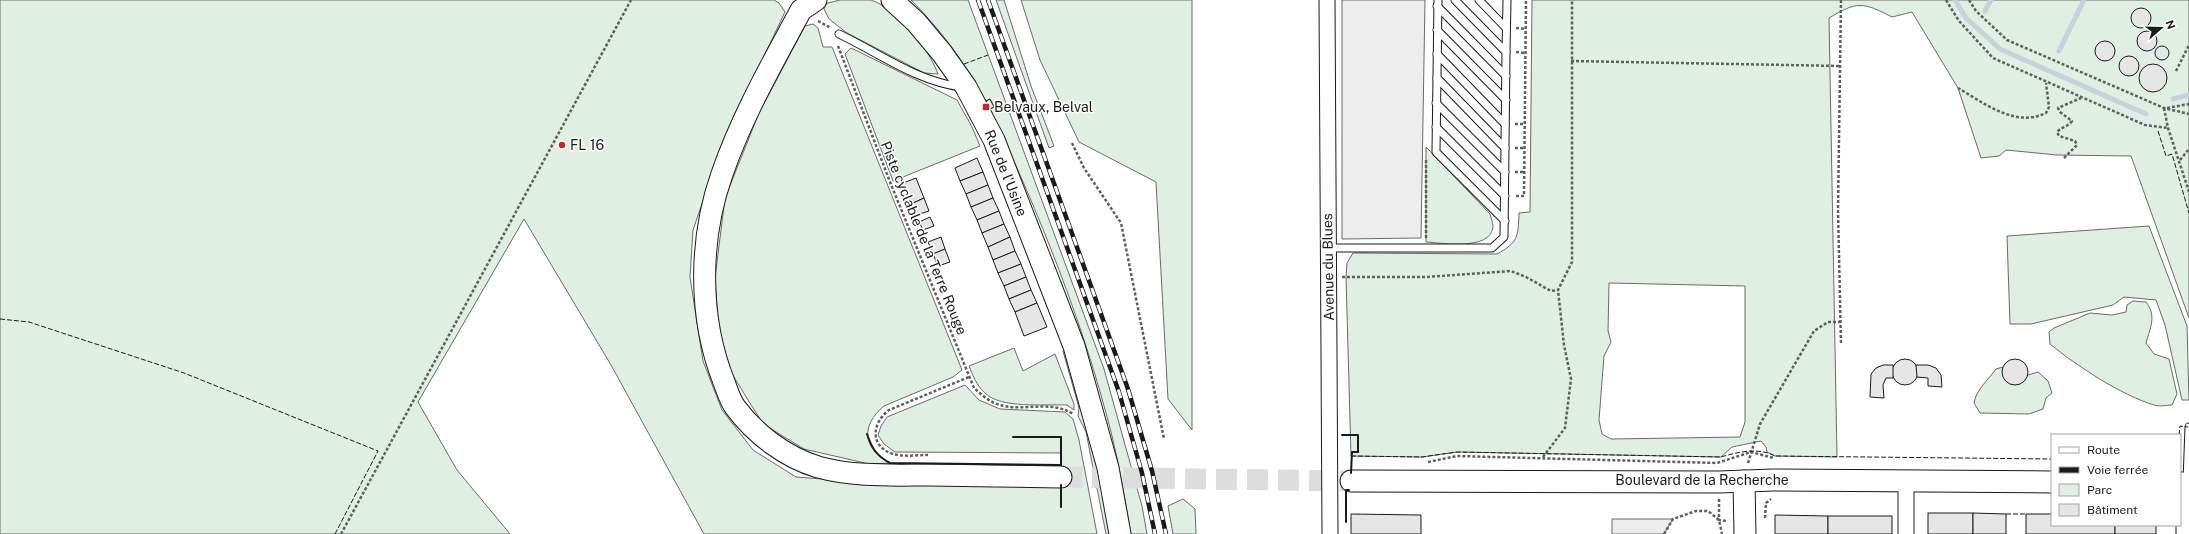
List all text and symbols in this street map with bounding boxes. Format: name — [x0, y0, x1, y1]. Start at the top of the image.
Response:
north arrow — [2141, 8, 2181, 48]
text: N — [2163, 18, 2178, 31]
place label: Belvaux, Belval — [994, 99, 1093, 115]
marker: Belvaux, Belval — [981, 102, 991, 112]
street label: Rue de l'Usine — [981, 127, 1031, 219]
place label: FL 16 — [570, 137, 605, 153]
street label: Piste cyclable de la Terre Rouge — [878, 139, 970, 337]
marker: FL 16 — [557, 140, 567, 150]
street label: Avenue du Blues — [1319, 213, 1337, 321]
legend — [2051, 434, 2181, 526]
text: Route — [2087, 443, 2120, 457]
text: Voie ferrée — [2087, 463, 2148, 477]
street label: Boulevard de la Recherche — [1615, 472, 1789, 488]
text: Parc — [2087, 483, 2112, 497]
text: Bâtiment — [2087, 503, 2138, 517]

